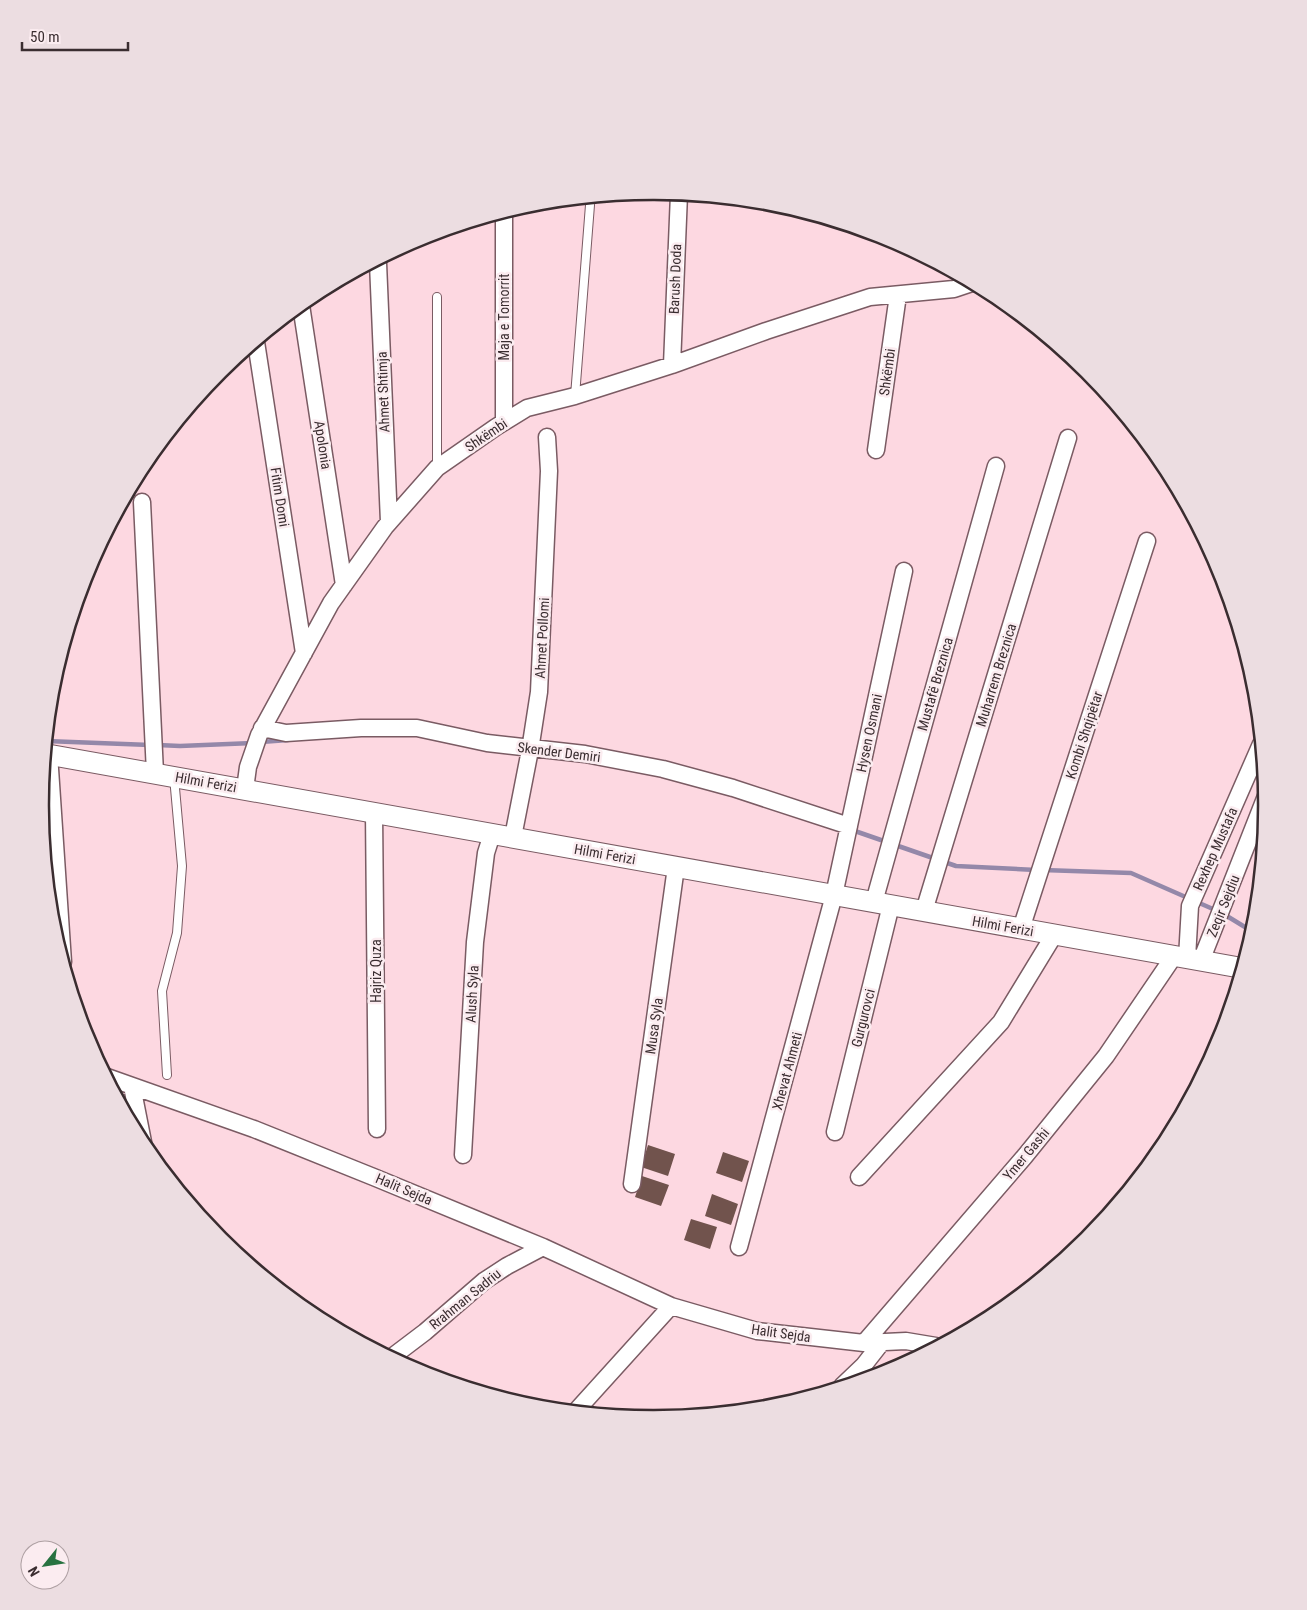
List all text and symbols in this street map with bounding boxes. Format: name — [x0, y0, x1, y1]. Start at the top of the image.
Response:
scale bar — [22, 20, 129, 52]
text: 50 m — [30, 28, 60, 46]
street label: Barush Doda — [666, 244, 684, 314]
street label: Maja e Tomorrit — [496, 274, 512, 360]
street label: Shkëmbi — [876, 347, 898, 397]
street label: Ahmet Shtimja — [374, 351, 392, 433]
street label: Shkëmbi — [462, 415, 510, 455]
street label: Apolonia — [311, 420, 335, 470]
street label: Fitim Domi — [267, 466, 293, 528]
street label: Ahmet Pollomi — [532, 597, 552, 679]
street label: Muharrem Breznica — [973, 621, 1019, 729]
street label: Mustafë Breznica — [914, 636, 956, 732]
street label: Kombi Shqipëtar — [1062, 689, 1106, 781]
street label: Hysen Osmani — [853, 692, 885, 774]
street label: Skender Demiri — [517, 739, 601, 765]
street label: Hilmi Ferizi — [174, 769, 238, 795]
street label: Rexhep Mustafa — [1190, 805, 1240, 893]
street label: Hilmi Ferizi — [573, 841, 637, 867]
street label: Zeqir Sejdiu — [1203, 873, 1243, 939]
street label: Hilmi Ferizi — [971, 913, 1035, 939]
street label: Hajriz Quza — [368, 939, 384, 1003]
street label: Alush Syla — [463, 965, 481, 1023]
street label: Gurgurovci — [848, 987, 878, 1049]
street label: Musa Syla — [642, 997, 666, 1055]
street label: Xhevat Ahmeti — [769, 1030, 805, 1112]
street label: Ymer Gashi — [1000, 1125, 1052, 1183]
street label: Halit Sejda — [373, 1170, 435, 1208]
street label: Rrahman Sadriu — [426, 1265, 504, 1333]
street label: Halit Sejda — [750, 1321, 812, 1345]
north arrow — [20, 1540, 70, 1590]
text: N — [25, 1564, 43, 1579]

